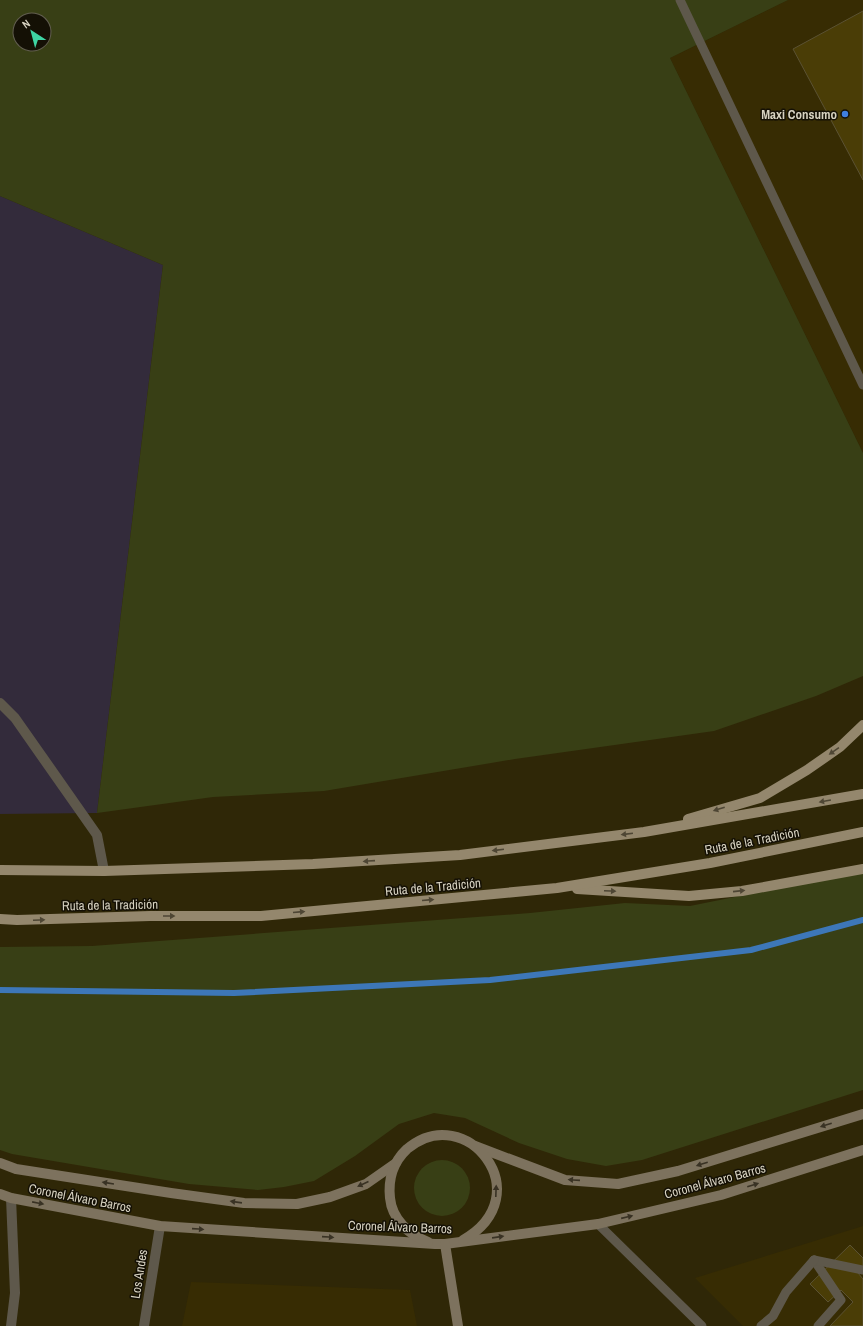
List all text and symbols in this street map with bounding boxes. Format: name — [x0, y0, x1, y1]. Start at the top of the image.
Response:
north arrow — [12, 12, 52, 52]
text: N — [19, 16, 33, 31]
place label: Maxi Consumo — [761, 106, 837, 123]
marker: Maxi Consumo — [840, 109, 850, 119]
one-way arrow — [829, 747, 840, 755]
one-way arrow — [818, 798, 831, 804]
one-way arrow — [713, 806, 725, 812]
street label: Ruta de la Tradición — [703, 823, 801, 859]
one-way arrow — [621, 831, 633, 837]
one-way arrow — [492, 847, 504, 853]
one-way arrow — [363, 857, 375, 864]
street label: Ruta de la Tradición — [384, 874, 482, 900]
one-way arrow — [604, 888, 616, 895]
one-way arrow — [733, 888, 745, 894]
street label: Ruta de la Tradición — [62, 896, 158, 914]
one-way arrow — [422, 897, 434, 904]
one-way arrow — [293, 909, 305, 916]
one-way arrow — [163, 913, 176, 919]
one-way arrow — [33, 916, 45, 923]
one-way arrow — [819, 1122, 831, 1128]
street label: Coronel Álvaro Barros — [662, 1159, 768, 1203]
one-way arrow — [695, 1161, 707, 1167]
one-way arrow — [568, 1177, 580, 1184]
street label: Coronel Álvaro Barros — [27, 1180, 133, 1216]
one-way arrow — [102, 1180, 114, 1186]
one-way arrow — [357, 1181, 369, 1187]
one-way arrow — [747, 1182, 759, 1188]
one-way arrow — [493, 1185, 500, 1197]
one-way arrow — [230, 1199, 242, 1205]
one-way arrow — [32, 1200, 44, 1206]
one-way arrow — [621, 1214, 633, 1220]
street label: Coronel Álvaro Barros — [348, 1217, 452, 1237]
one-way arrow — [192, 1225, 204, 1232]
one-way arrow — [322, 1234, 334, 1241]
one-way arrow — [492, 1234, 504, 1240]
street label: Los Andes — [127, 1248, 151, 1300]

